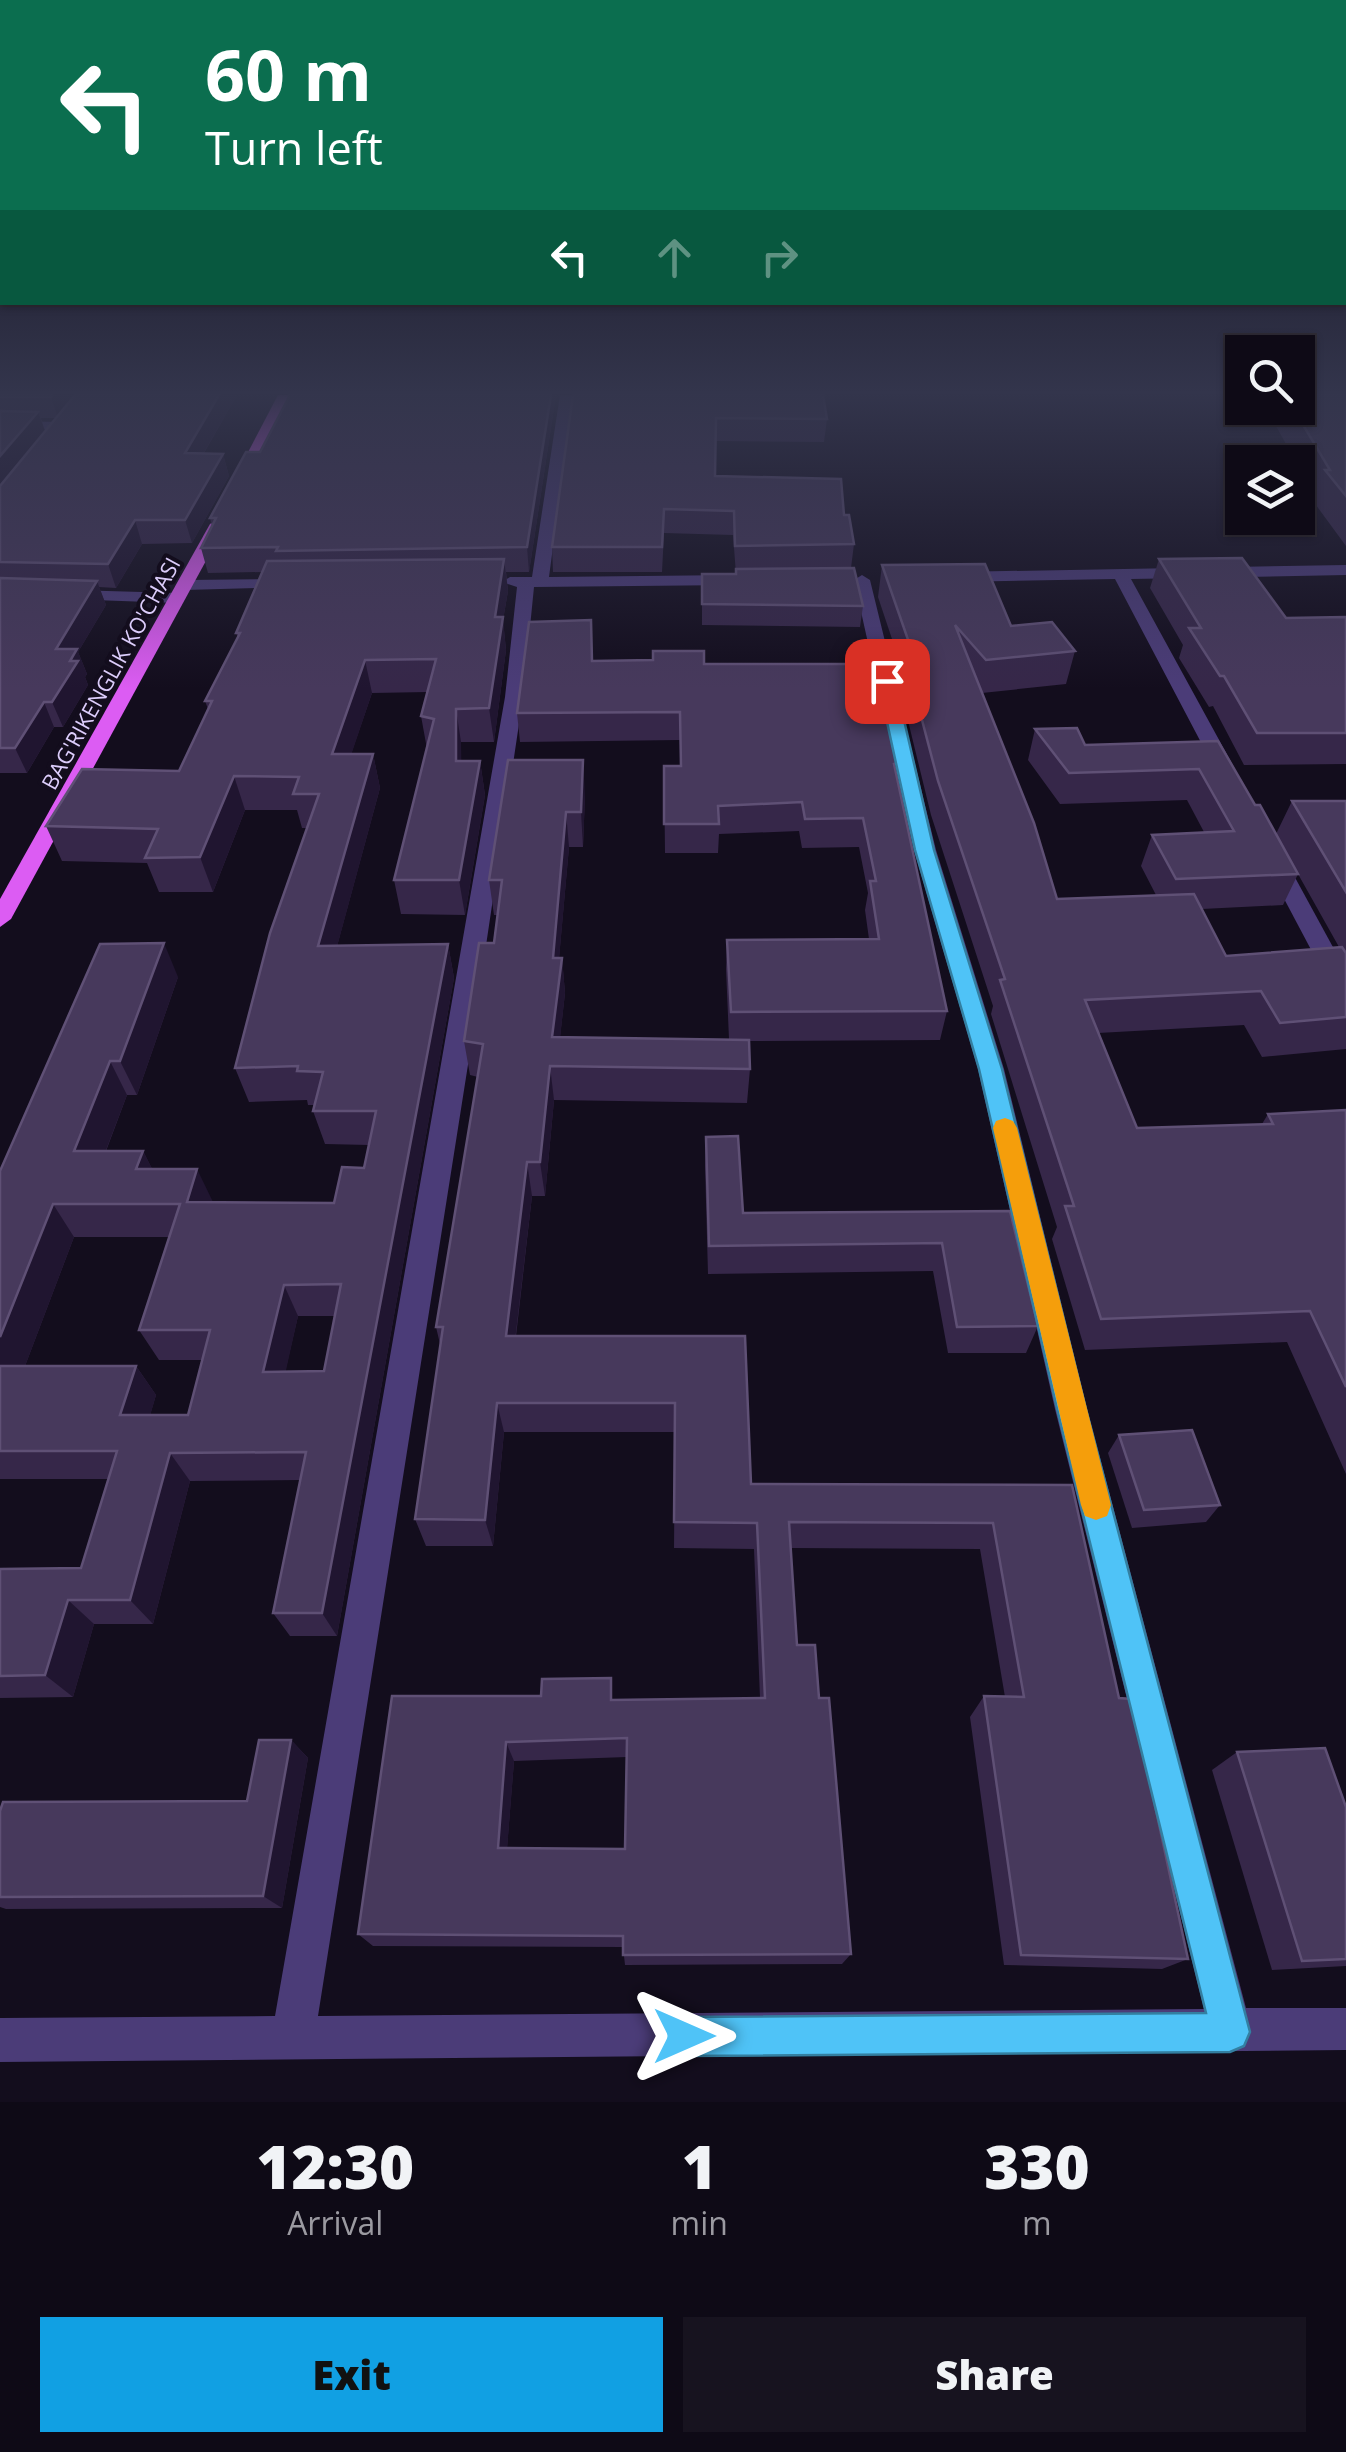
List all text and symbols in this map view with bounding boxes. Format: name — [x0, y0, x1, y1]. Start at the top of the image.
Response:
text: 60 m — [205, 26, 372, 122]
icon: left — [40, 40, 170, 170]
text: Turn left — [205, 117, 383, 178]
icon: left — [542, 230, 597, 285]
icon: ahead — [647, 230, 702, 285]
icon: right — [752, 230, 807, 285]
map controls — [1225, 335, 1315, 535]
button: search — [1225, 335, 1315, 425]
button: layers — [1225, 445, 1315, 535]
street label: BAG'RIKENGLIK KO'CHASI — [34, 551, 186, 795]
pin — [845, 639, 930, 724]
icon: arrive — [860, 654, 915, 709]
position arrow — [632, 1984, 736, 2088]
text: 12:30 — [256, 2125, 414, 2207]
text: 1 — [682, 2125, 717, 2207]
text: 330 — [984, 2125, 1090, 2207]
text: Arrival — [287, 2201, 383, 2244]
text: min — [671, 2201, 728, 2244]
text: m — [1022, 2201, 1052, 2244]
button: Exit — [40, 2317, 663, 2432]
button: Share — [683, 2317, 1306, 2432]

